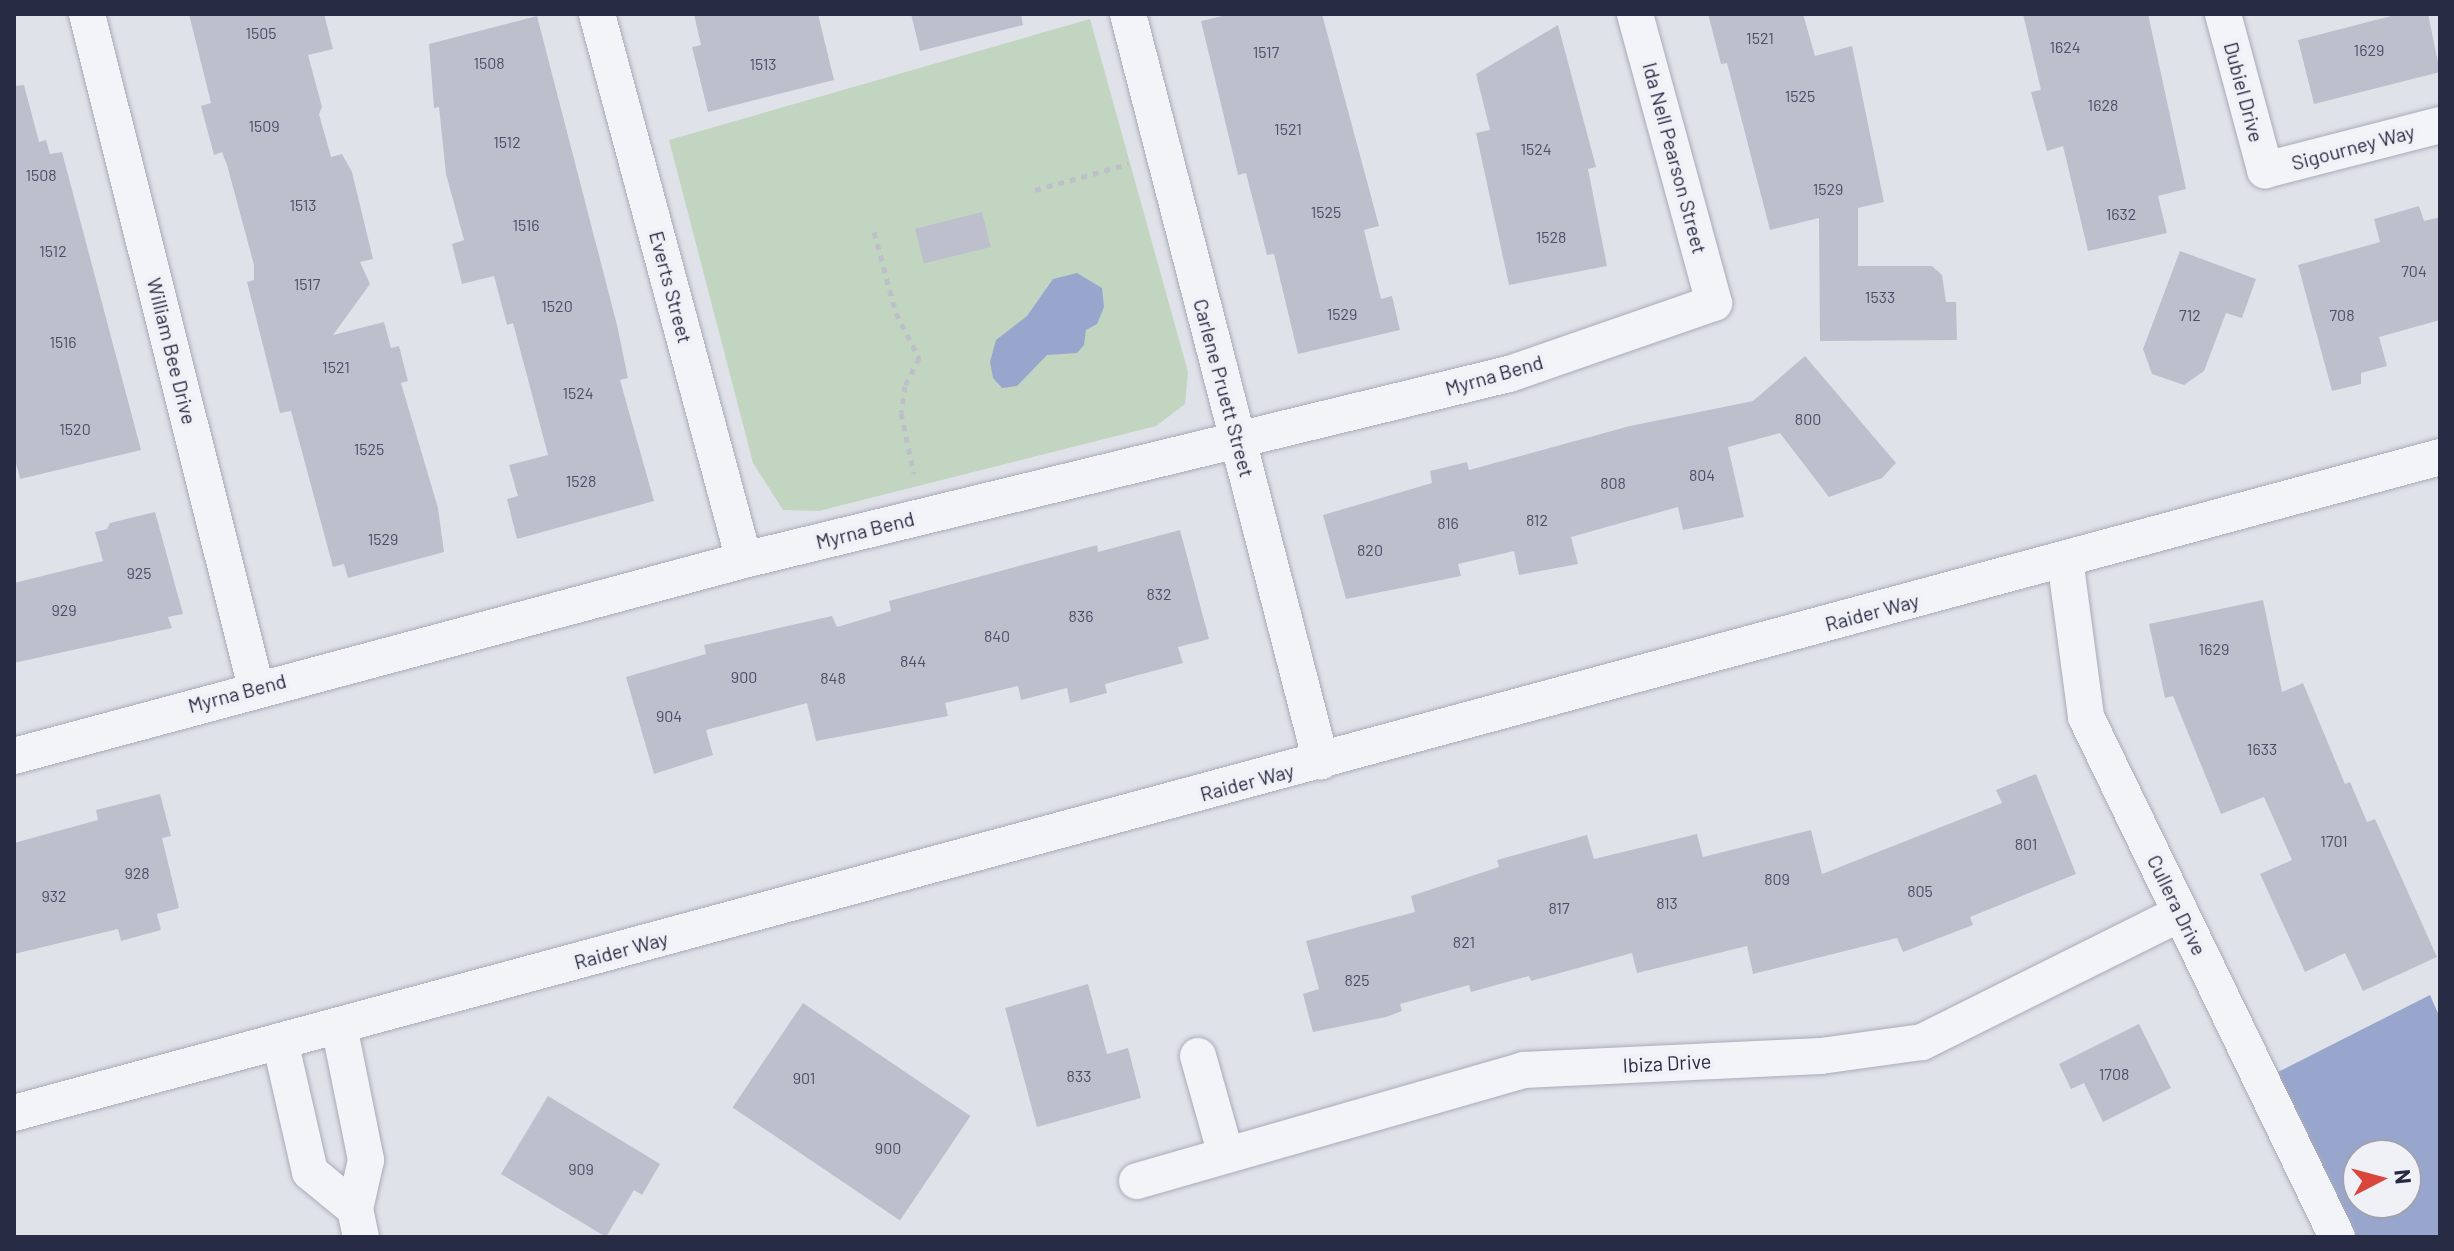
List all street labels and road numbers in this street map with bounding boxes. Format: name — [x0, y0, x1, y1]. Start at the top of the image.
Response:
street label: Dubiel Drive — [2219, 39, 2269, 145]
street label: Ida Nell Pearson Street — [1638, 60, 1712, 256]
street label: Sigourney Way — [2289, 119, 2417, 175]
street label: Everts Street — [645, 228, 697, 346]
street label: William Bee Drive — [142, 275, 202, 427]
street label: Carlene Pruett Street — [1189, 296, 1259, 480]
street label: Myrna Bend — [1442, 350, 1546, 400]
street label: Myrna Bend — [813, 506, 917, 554]
street label: Raider Way — [1822, 588, 1922, 636]
street label: Myrna Bend — [185, 668, 289, 718]
street label: Raider Way — [1197, 758, 1297, 806]
street label: Cullera Drive — [2142, 851, 2212, 959]
street label: Raider Way — [571, 926, 671, 974]
street label: Ibiza Drive — [1622, 1049, 1712, 1077]

